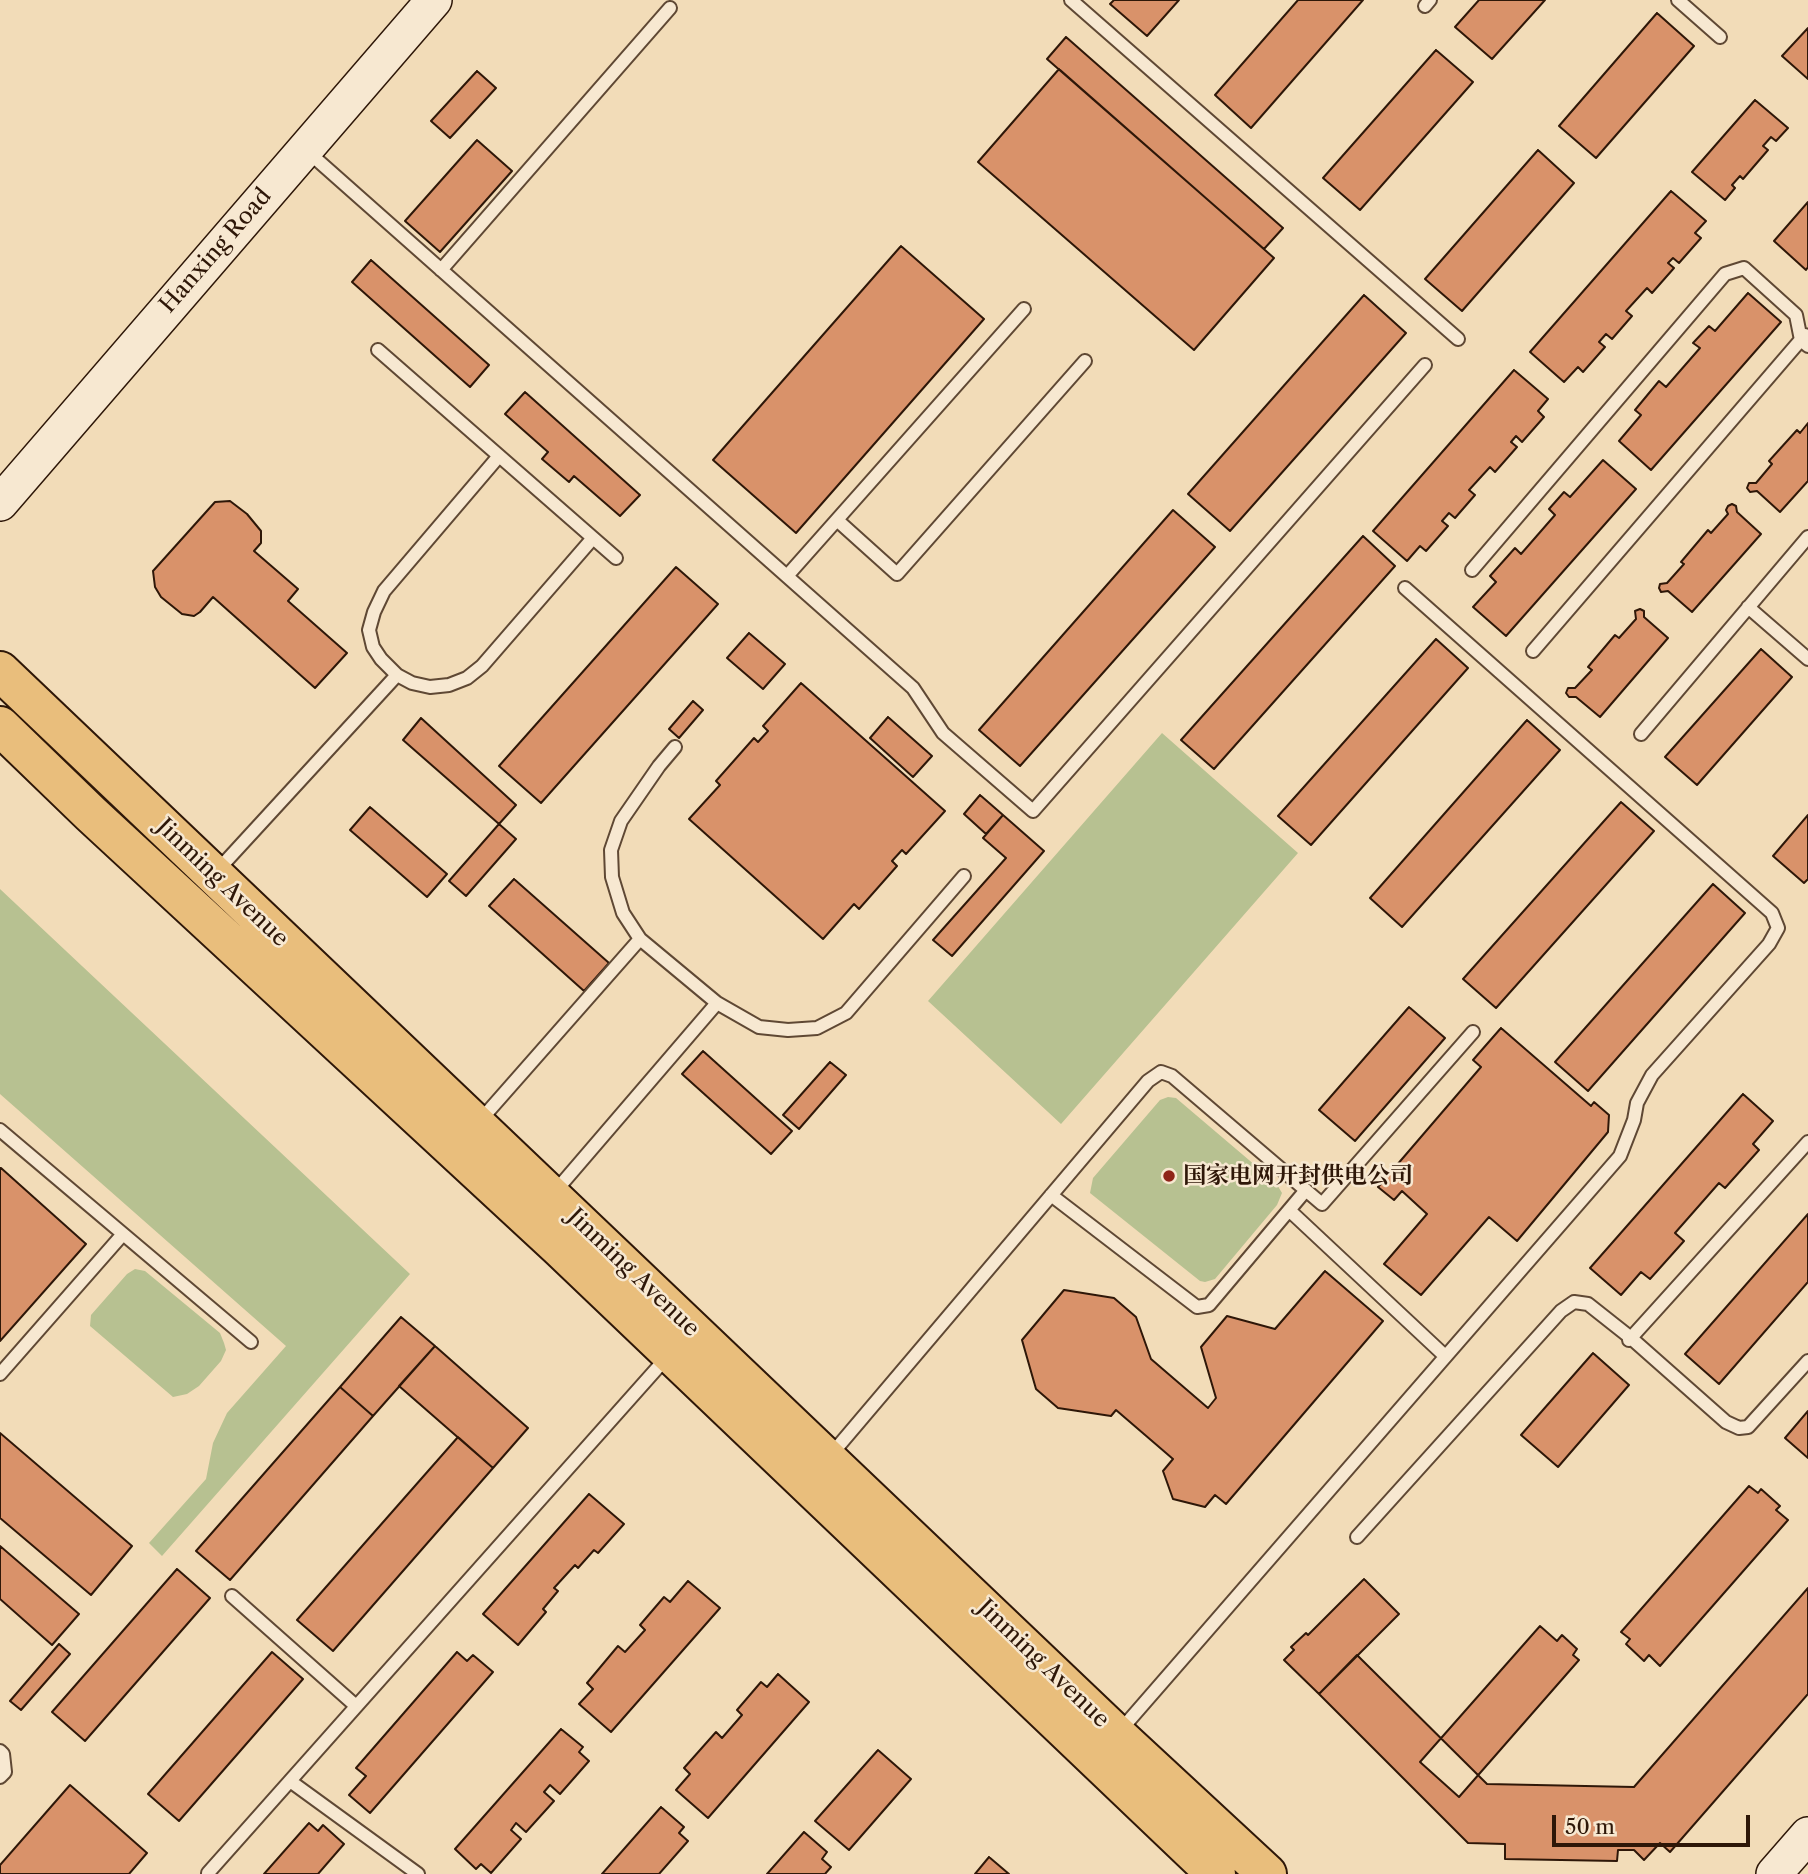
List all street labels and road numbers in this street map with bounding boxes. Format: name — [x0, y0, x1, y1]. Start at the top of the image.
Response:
street label: Hanxing Road — [154, 183, 278, 319]
street label: Jinming Avenue — [150, 813, 294, 953]
street label: Jinming Avenue — [561, 1203, 705, 1343]
street label: Jinming Avenue — [971, 1594, 1115, 1734]

